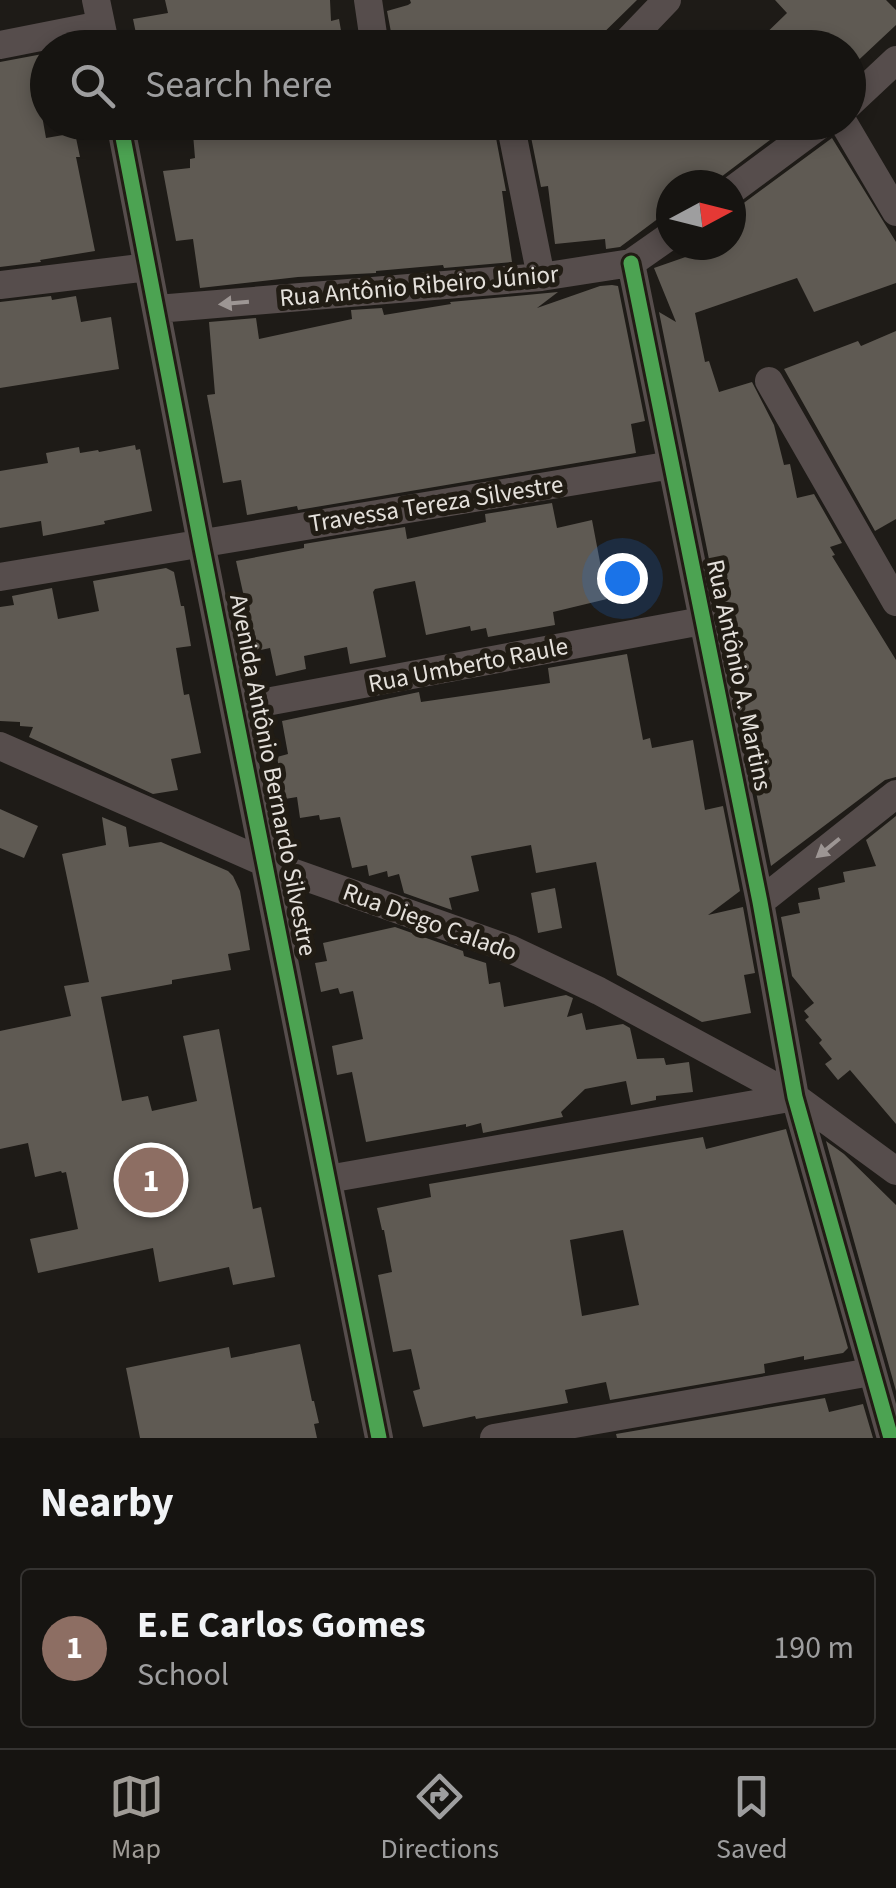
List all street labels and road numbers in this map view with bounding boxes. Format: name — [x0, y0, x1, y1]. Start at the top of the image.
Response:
street label: Rua Antônio Ribeiro Júnior — [278, 256, 560, 316]
street label: Travessa Tereza Silvestre — [306, 466, 566, 542]
street label: Rua Antônio A. Martins — [697, 556, 781, 794]
street label: Avenida Antônio Bernardo Silvestre — [220, 591, 326, 959]
street label: Rua Umberto Raule — [365, 628, 571, 702]
street label: Rua Diego Calado — [338, 874, 522, 970]

